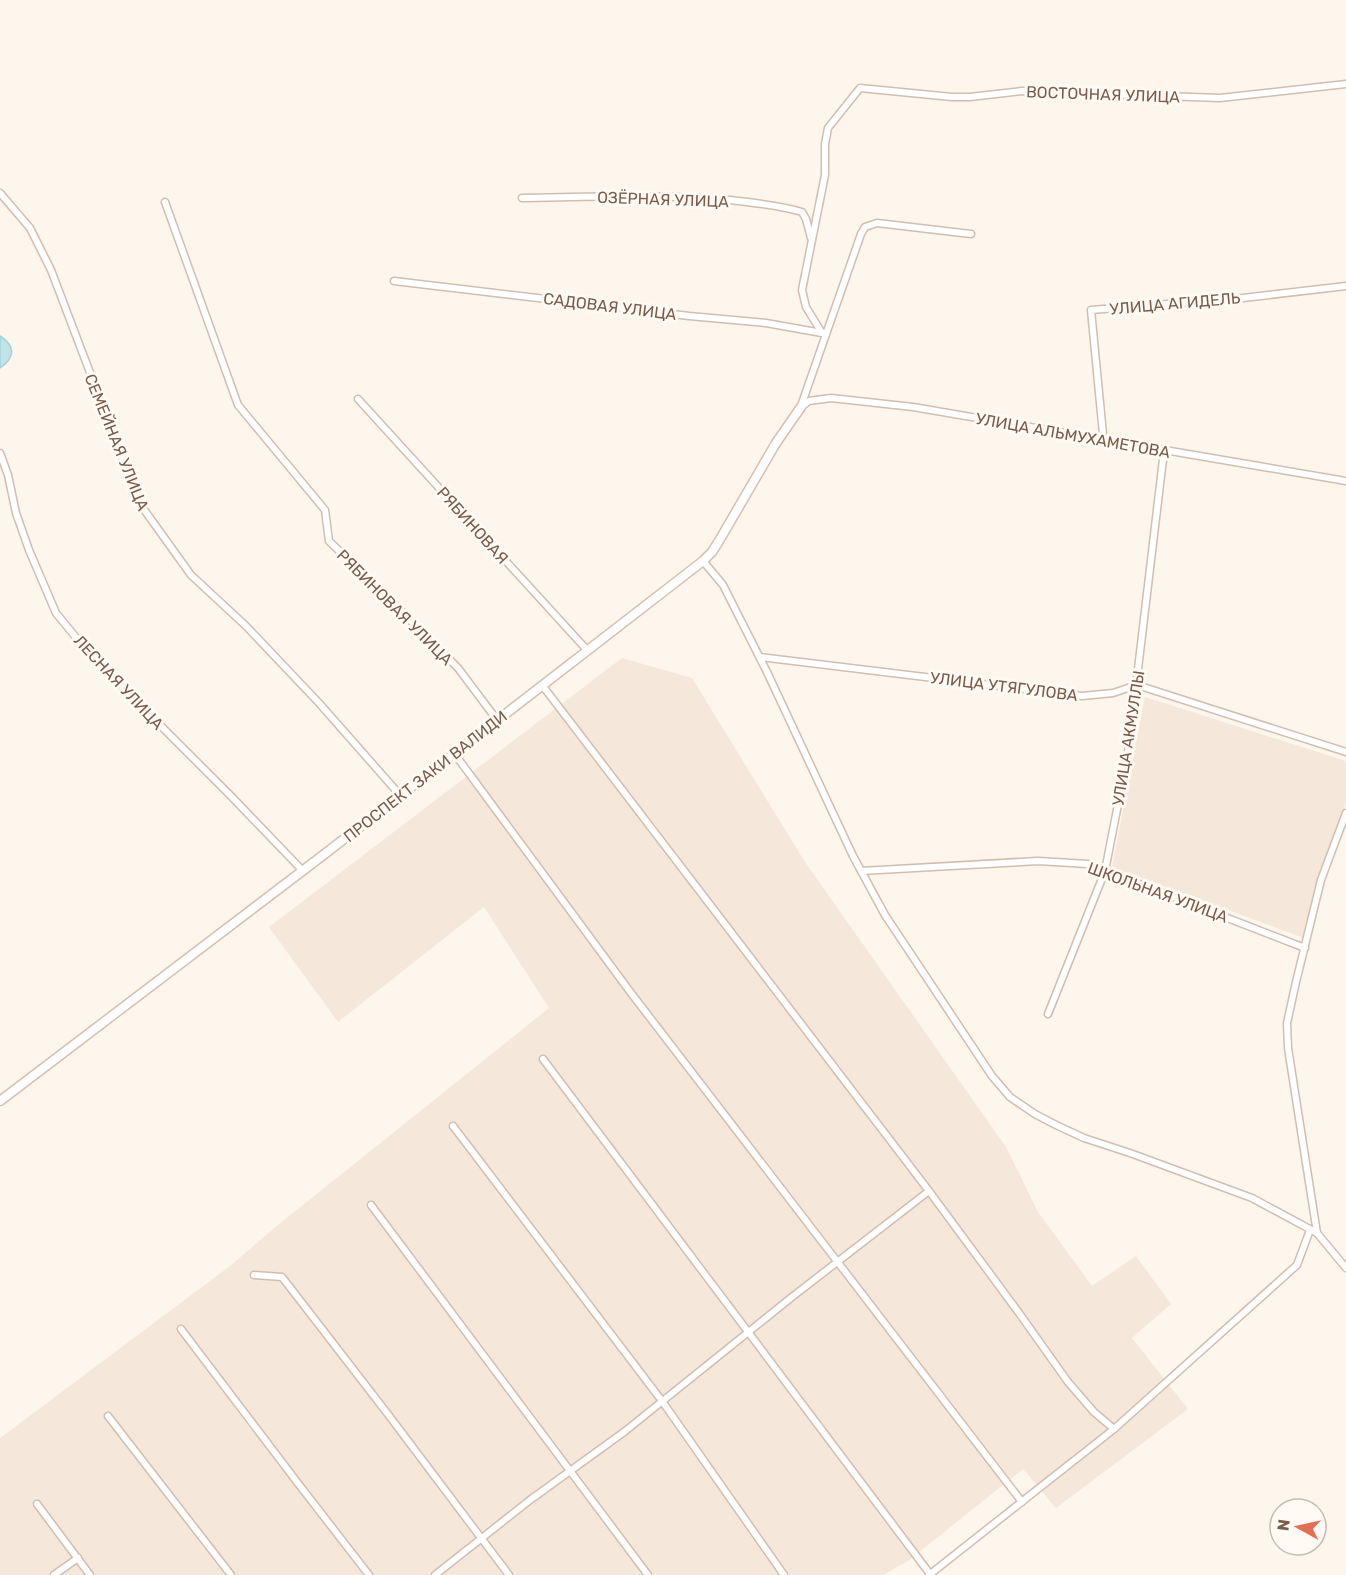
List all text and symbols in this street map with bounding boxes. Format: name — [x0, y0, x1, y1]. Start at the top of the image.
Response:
street label: ВОСТОЧНАЯ УЛИЦА — [1026, 82, 1180, 107]
street label: ОЗЁРНАЯ УЛИЦА — [597, 188, 730, 211]
street label: УЛИЦА АГИДЕЛЬ — [1109, 288, 1242, 319]
street label: САДОВАЯ УЛИЦА — [542, 289, 678, 324]
street label: СЕМЕЙНАЯ УЛИЦА — [80, 371, 153, 514]
street label: УЛИЦА АЛЬМУХАМЕТОВА — [974, 409, 1172, 462]
street label: РЯБИНОВАЯ — [433, 483, 512, 568]
street label: РЯБИНОВАЯ УЛИЦА — [333, 546, 457, 669]
street label: ЛЕСНАЯ УЛИЦА — [70, 631, 168, 734]
street label: УЛИЦА УТЯГУЛОВА — [929, 668, 1079, 705]
street label: УЛИЦА АКМУЛЛЫ — [1108, 669, 1149, 807]
street label: ПРОСПЕКТ ЗАКИ ВАЛИДИ — [340, 707, 511, 846]
street label: ШКОЛЬНАЯ УЛИЦА — [1085, 858, 1231, 927]
north arrow — [1268, 1497, 1328, 1557]
text: N — [1273, 1518, 1294, 1532]

